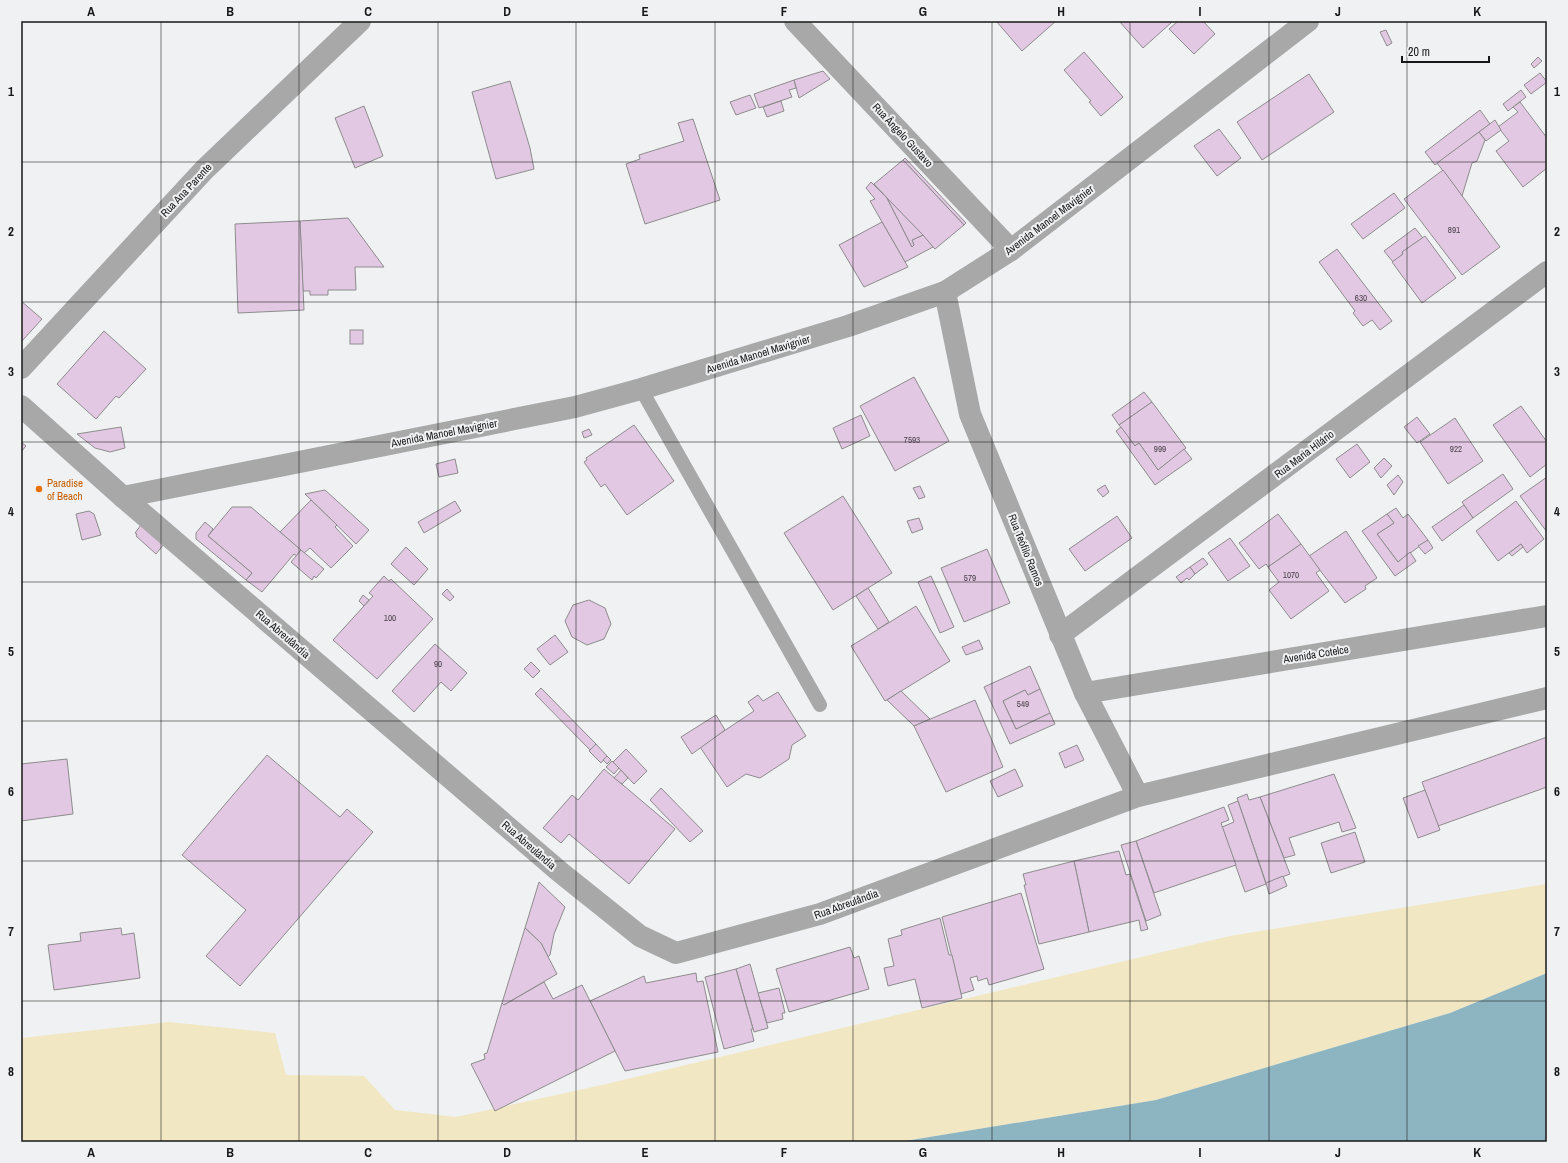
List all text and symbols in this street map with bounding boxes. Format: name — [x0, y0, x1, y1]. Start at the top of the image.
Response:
text: A — [87, 3, 95, 20]
text: B — [226, 3, 234, 20]
text: C — [364, 3, 372, 20]
text: D — [503, 3, 511, 20]
text: E — [641, 3, 649, 20]
text: F — [781, 3, 788, 20]
text: G — [919, 3, 927, 20]
text: H — [1057, 3, 1065, 20]
text: I — [1199, 3, 1202, 20]
text: J — [1335, 3, 1341, 20]
text: K — [1473, 3, 1481, 20]
scale bar — [1402, 38, 1489, 64]
text: 20 m — [1408, 44, 1430, 60]
text: 1 — [8, 83, 14, 100]
text: 1 — [1554, 83, 1560, 100]
street label: Rua Ângelo Gustavo — [870, 100, 936, 170]
street label: Rua Ana Parente — [157, 160, 215, 220]
street label: Avenida Manoel Mavignier — [1001, 182, 1096, 259]
text: 2 — [8, 223, 14, 240]
text: 2 — [1554, 223, 1560, 240]
house number: 891 — [1448, 224, 1460, 236]
house number: 630 — [1355, 292, 1367, 304]
street label: Avenida Manoel Mavignier — [704, 332, 812, 377]
text: 3 — [8, 363, 14, 380]
text: 3 — [1554, 363, 1560, 380]
street label: Avenida Manoel Mavignier — [389, 416, 498, 450]
street label: Rua Maria Hilário — [1271, 427, 1337, 481]
house number: 7593 — [904, 434, 920, 446]
house number: 999 — [1154, 443, 1166, 455]
house number: 922 — [1450, 443, 1462, 455]
place label: Paradise of Beach — [47, 476, 83, 503]
marker: Paradise of Beach — [34, 484, 44, 494]
text: 4 — [8, 503, 14, 520]
text: 4 — [1554, 503, 1560, 520]
street label: Rua Teófilo Ramos — [1005, 512, 1047, 589]
house number: 1070 — [1283, 569, 1299, 581]
house number: 579 — [964, 572, 976, 584]
street label: Rua Abreulândia — [253, 607, 313, 661]
house number: 100 — [384, 612, 396, 624]
street label: Avenida Cotelce — [1281, 642, 1350, 666]
text: 5 — [8, 643, 14, 660]
text: 5 — [1554, 643, 1560, 660]
house number: 90 — [434, 658, 442, 670]
house number: 549 — [1017, 698, 1029, 710]
text: 6 — [8, 783, 14, 800]
text: 6 — [1554, 783, 1560, 800]
street label: Rua Abreulândia — [499, 818, 559, 872]
street label: Rua Abreulândia — [812, 886, 880, 922]
text: 7 — [8, 923, 14, 940]
text: 7 — [1554, 923, 1560, 940]
text: 8 — [8, 1063, 14, 1080]
text: 8 — [1554, 1063, 1560, 1080]
text: A — [87, 1144, 95, 1161]
text: B — [226, 1144, 234, 1161]
text: C — [364, 1144, 372, 1161]
text: D — [503, 1144, 511, 1161]
text: E — [641, 1144, 649, 1161]
text: F — [781, 1144, 788, 1161]
text: G — [919, 1144, 927, 1161]
text: H — [1057, 1144, 1065, 1161]
text: I — [1199, 1144, 1202, 1161]
text: J — [1335, 1144, 1341, 1161]
text: K — [1473, 1144, 1481, 1161]

